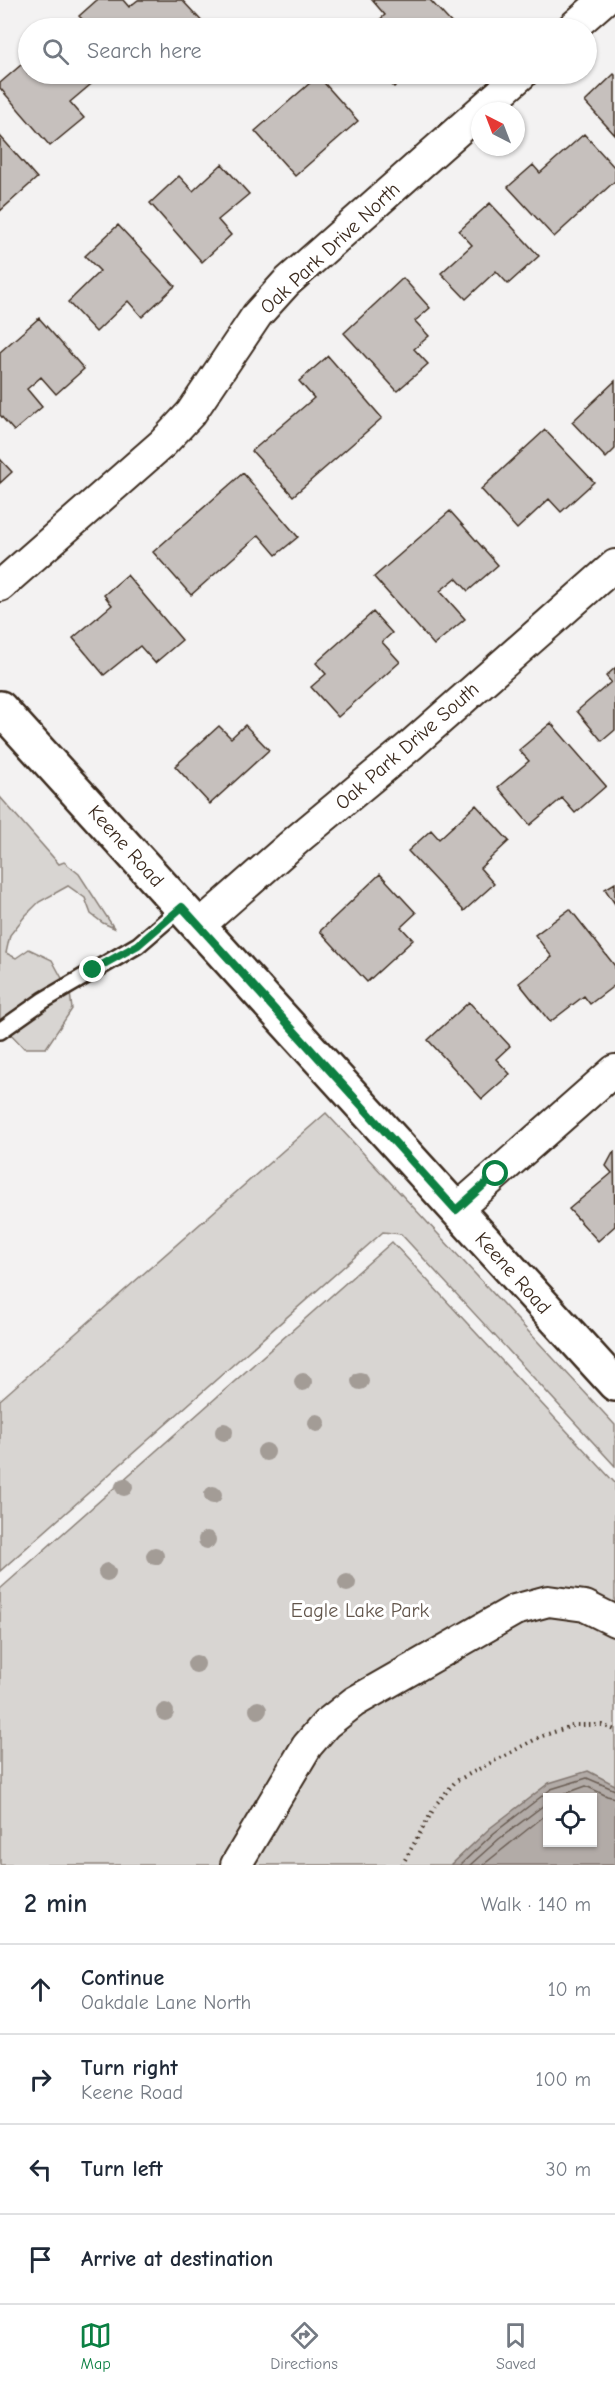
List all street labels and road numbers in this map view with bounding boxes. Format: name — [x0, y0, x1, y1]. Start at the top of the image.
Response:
street label: Oak Park Drive North — [255, 177, 405, 319]
street label: Oak Park Drive South — [331, 677, 483, 815]
street label: Keene Road — [83, 800, 169, 892]
street label: Keene Road — [470, 1227, 556, 1319]

